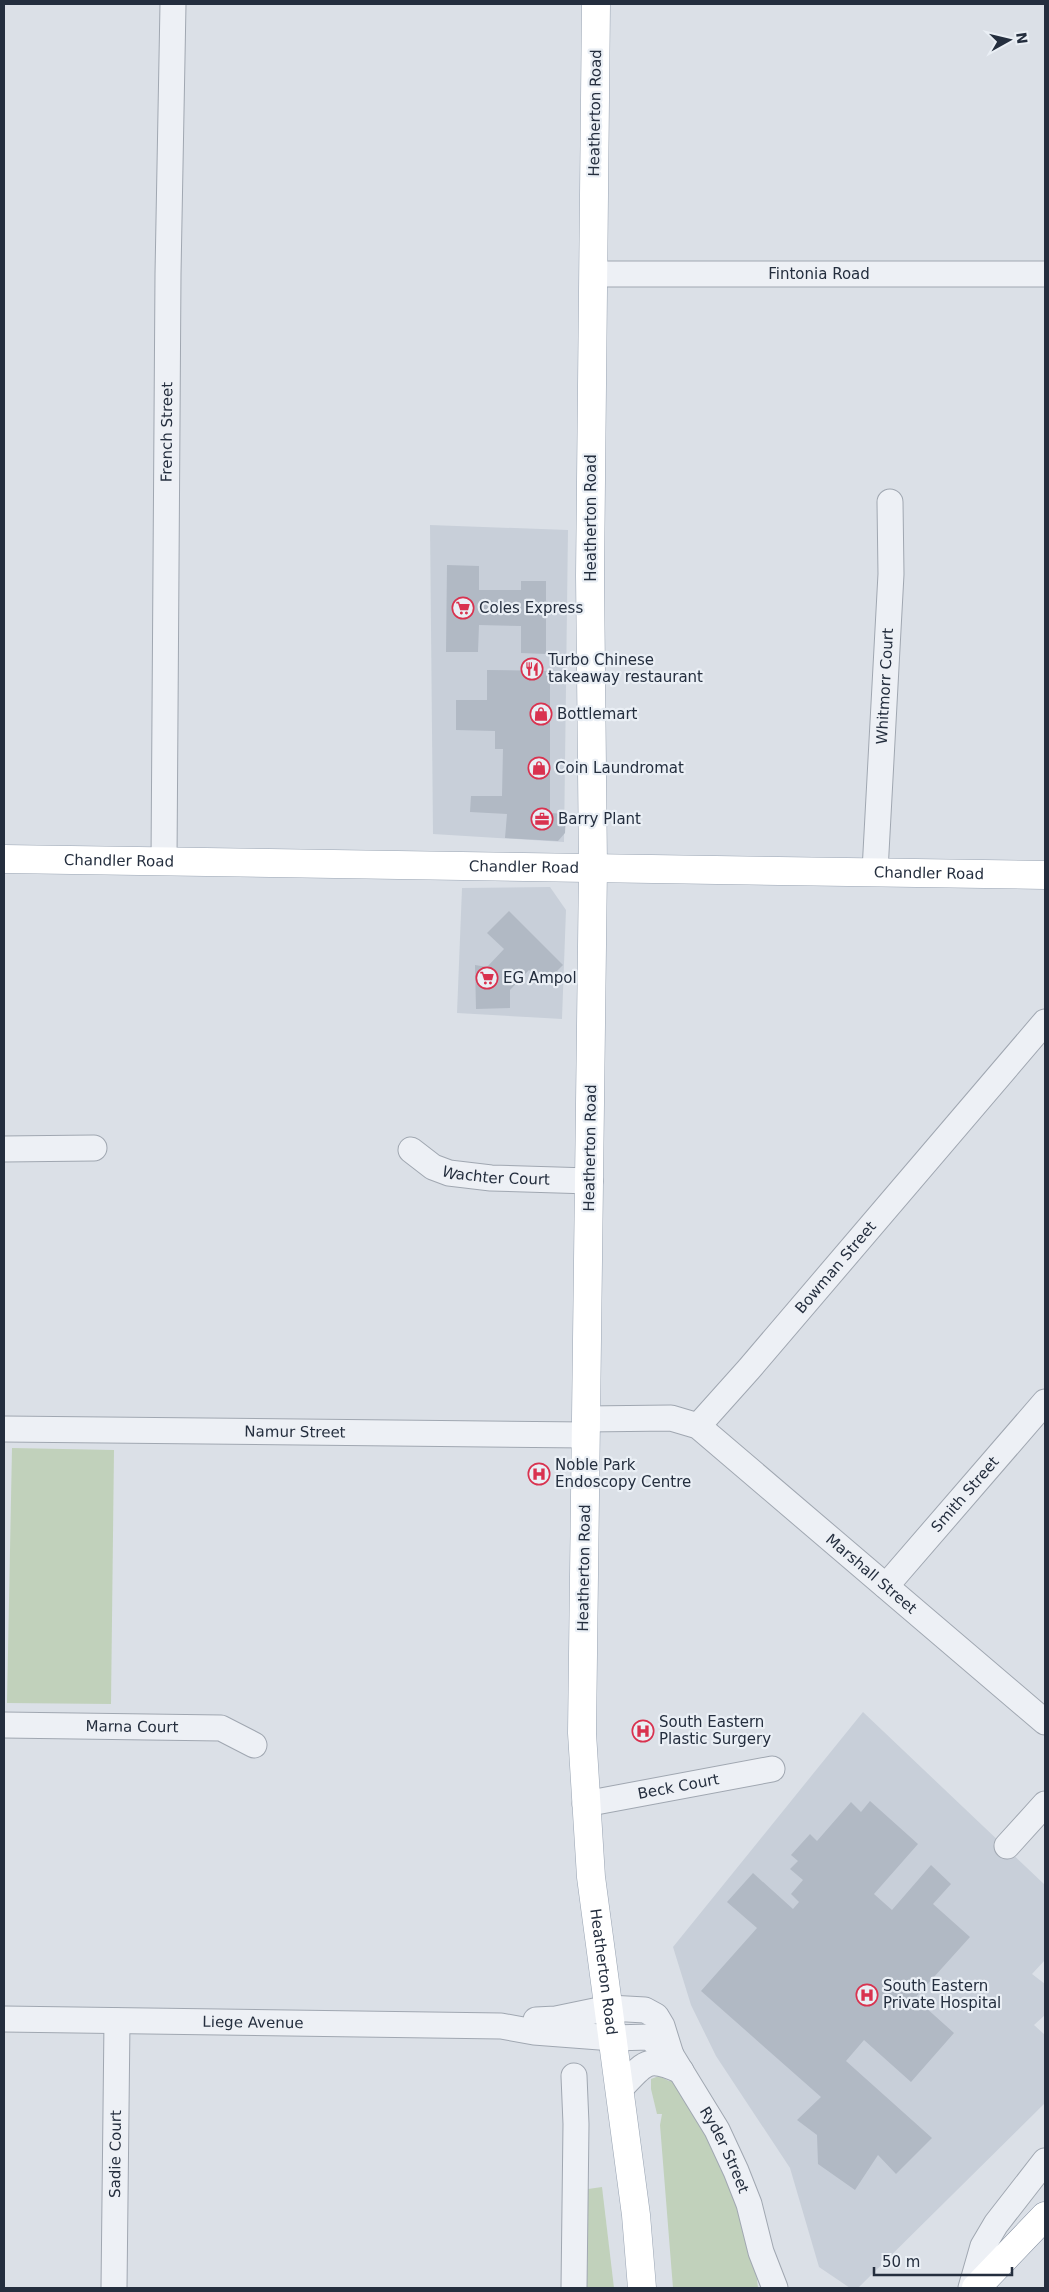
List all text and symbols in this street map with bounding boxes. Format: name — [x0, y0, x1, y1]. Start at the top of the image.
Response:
north arrow — [984, 15, 1034, 65]
text: N — [1013, 31, 1031, 45]
street label: Heatherton Road — [585, 49, 605, 177]
street label: Fintonia Road — [768, 265, 870, 283]
street label: French Street — [158, 382, 176, 482]
street label: Heatherton Road — [582, 454, 600, 582]
supermarket icon: Coles Express — [451, 596, 475, 620]
place label: Coles Express — [479, 599, 583, 617]
street label: Whitmorr Court — [873, 628, 897, 745]
place label: Turbo Chinese takeaway restaurant — [547, 651, 703, 686]
restaurant icon: Turbo Chinese takeaway restaurant — [520, 657, 544, 681]
shop icon: Bottlemart — [529, 702, 553, 726]
place label: Bottlemart — [557, 705, 638, 723]
shop icon: Coin Laundromat — [527, 756, 551, 780]
place label: Coin Laundromat — [555, 759, 684, 777]
office icon: Barry Plant — [530, 807, 554, 831]
place label: Barry Plant — [558, 810, 641, 828]
street label: Chandler Road — [64, 851, 174, 871]
street label: Chandler Road — [469, 857, 579, 877]
street label: Chandler Road — [874, 863, 984, 883]
supermarket icon: EG Ampol — [475, 966, 499, 990]
place label: EG Ampol — [503, 969, 577, 987]
street label: Heatherton Road — [580, 1084, 600, 1212]
street label: Wachter Court — [439, 1162, 550, 1189]
street label: Bowman Street — [791, 1218, 880, 1317]
street label: Namur Street — [244, 1422, 346, 1442]
street label: Smith Street — [928, 1453, 1003, 1536]
place label: Noble Park Endoscopy Centre — [555, 1456, 691, 1491]
hospital icon: Noble Park Endoscopy Centre — [527, 1462, 551, 1486]
street label: Heatherton Road — [574, 1504, 594, 1632]
street label: Marshall Street — [822, 1530, 920, 1618]
place label: South Eastern Plastic Surgery — [659, 1713, 771, 1748]
street label: Marna Court — [85, 1717, 179, 1736]
hospital icon: South Eastern Plastic Surgery — [631, 1719, 655, 1743]
street label: Beck Court — [636, 1770, 721, 1803]
street label: Heatherton Road — [586, 1907, 621, 2036]
place label: South Eastern Private Hospital — [883, 1977, 1001, 2012]
hospital icon: South Eastern Private Hospital — [855, 1983, 879, 2007]
street label: Liege Avenue — [202, 2013, 304, 2032]
street label: Ryder Street — [696, 2103, 753, 2196]
street label: Sadie Court — [106, 2110, 125, 2198]
scale bar — [874, 2244, 1012, 2276]
text: 50 m — [882, 2253, 920, 2271]

